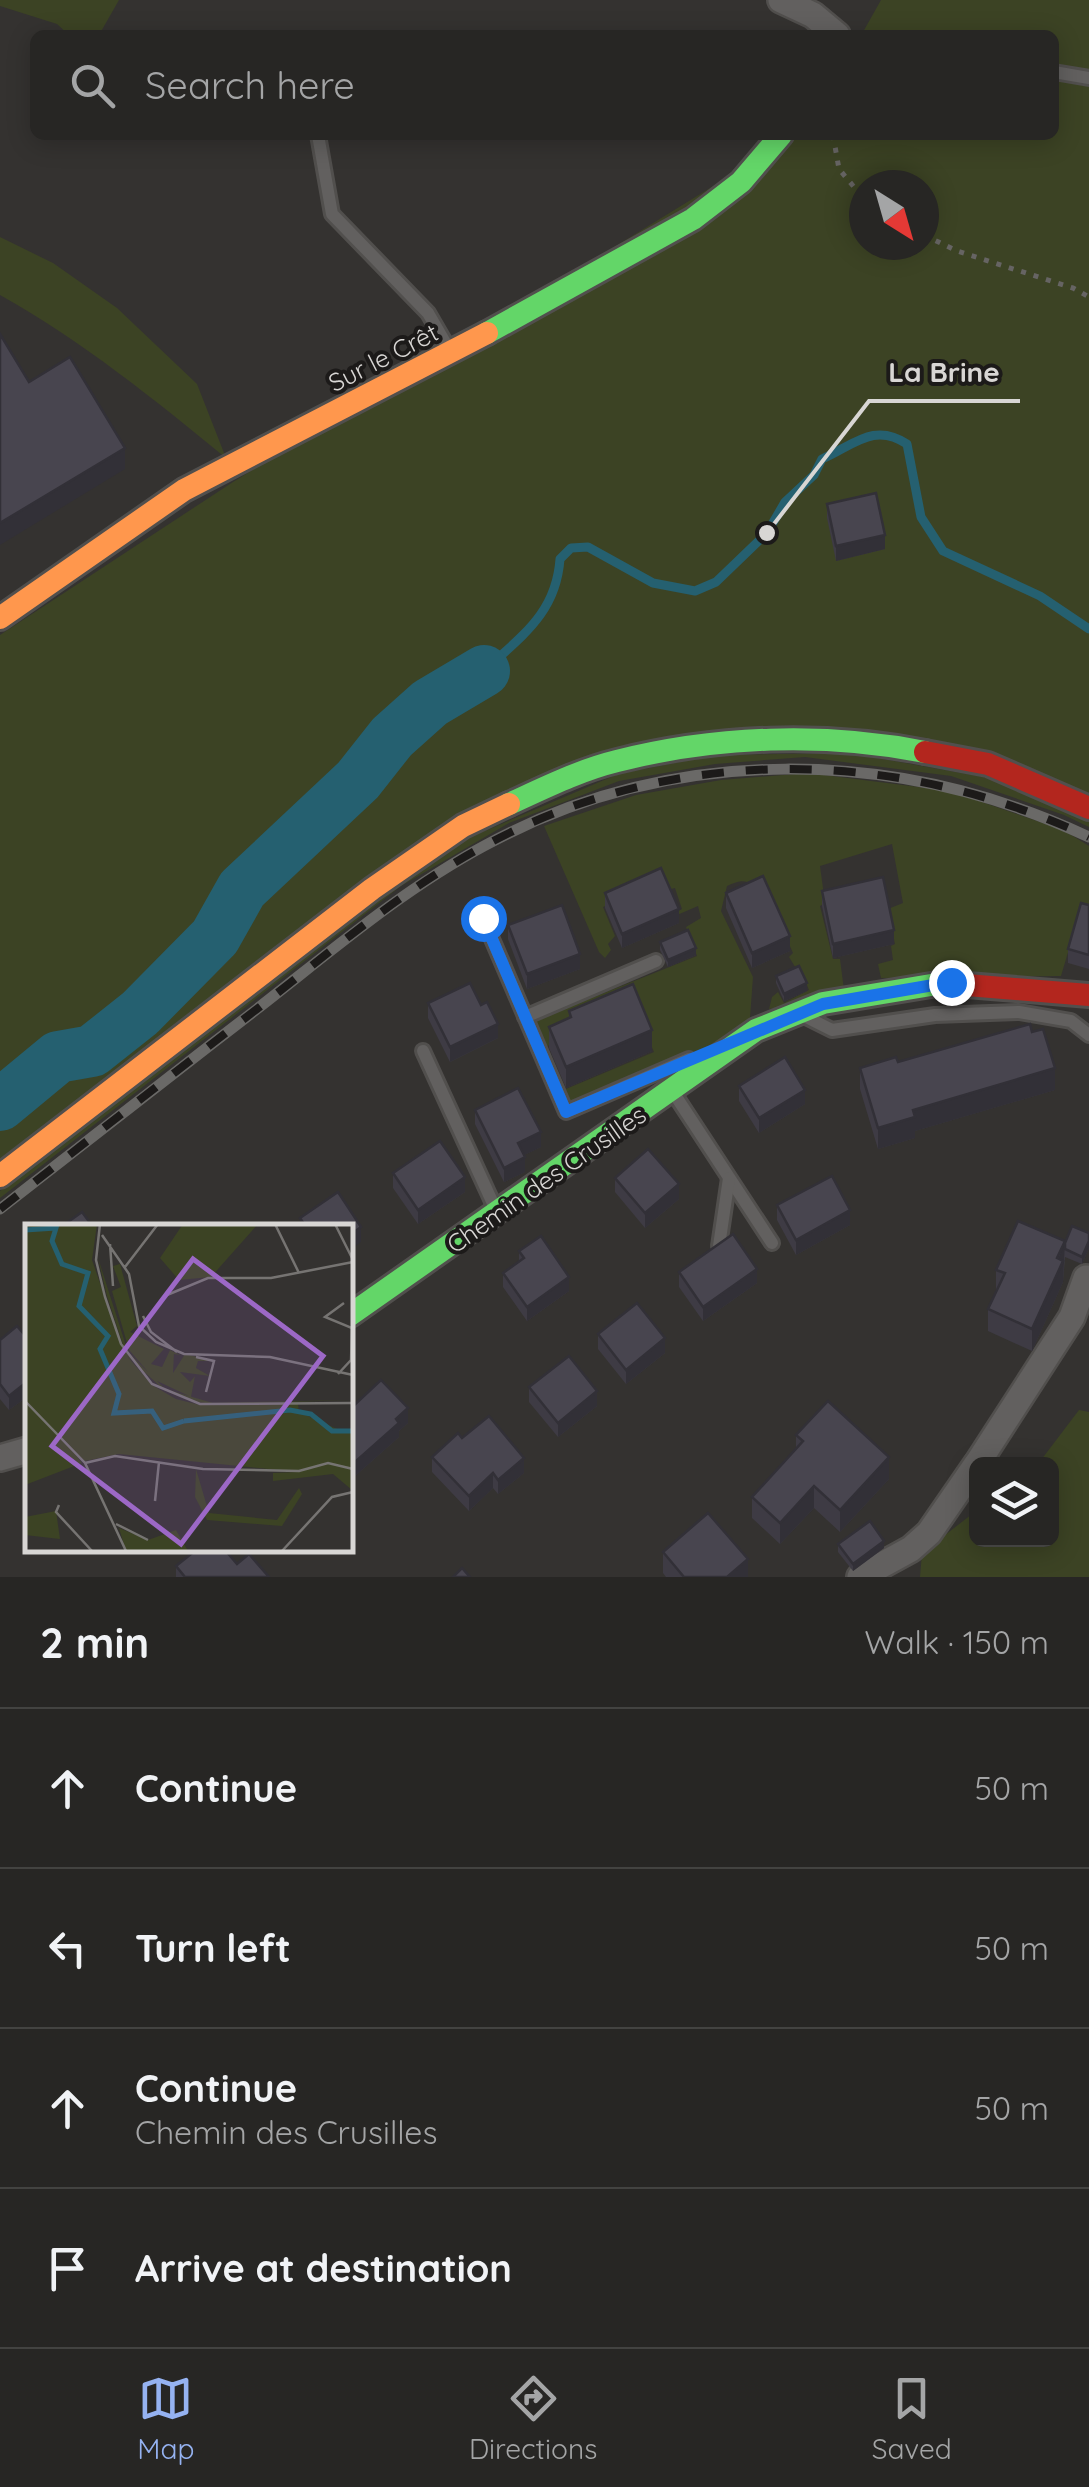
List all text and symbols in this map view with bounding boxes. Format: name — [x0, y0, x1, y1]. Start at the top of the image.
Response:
search box — [30, 30, 1059, 140]
icon: search — [65, 58, 120, 113]
text: Search here — [145, 61, 355, 109]
north arrow — [849, 170, 939, 260]
street label: Sur le Crêt — [323, 316, 443, 398]
callout: La Brine — [869, 343, 1020, 401]
text: La Brine — [888, 354, 1000, 389]
route start — [461, 896, 507, 942]
route end — [929, 960, 975, 1006]
street label: Chemin des Crusilles — [440, 1099, 652, 1259]
inset map — [25, 1224, 352, 1552]
map controls — [969, 1457, 1059, 1547]
button: layers — [969, 1457, 1059, 1547]
text: 2 min — [40, 1616, 149, 1669]
text: Walk · 150 m — [865, 1622, 1049, 1662]
icon: ahead — [40, 1761, 95, 1816]
text: Continue — [135, 1764, 297, 1812]
text: 50 m — [975, 1768, 1049, 1808]
icon: left — [40, 1921, 95, 1976]
text: Turn left — [135, 1924, 291, 1972]
text: 50 m — [975, 1928, 1049, 1968]
text: Continue — [135, 2064, 297, 2112]
icon: ahead — [40, 2081, 95, 2136]
text: 50 m — [975, 2088, 1049, 2128]
text: Chemin des Crusilles — [135, 2112, 437, 2152]
icon: arrive — [40, 2241, 95, 2296]
text: Arrive at destination — [135, 2244, 512, 2292]
tab: Map — [137, 2371, 194, 2466]
tab: Directions — [469, 2371, 597, 2466]
tab: Saved — [872, 2371, 952, 2466]

